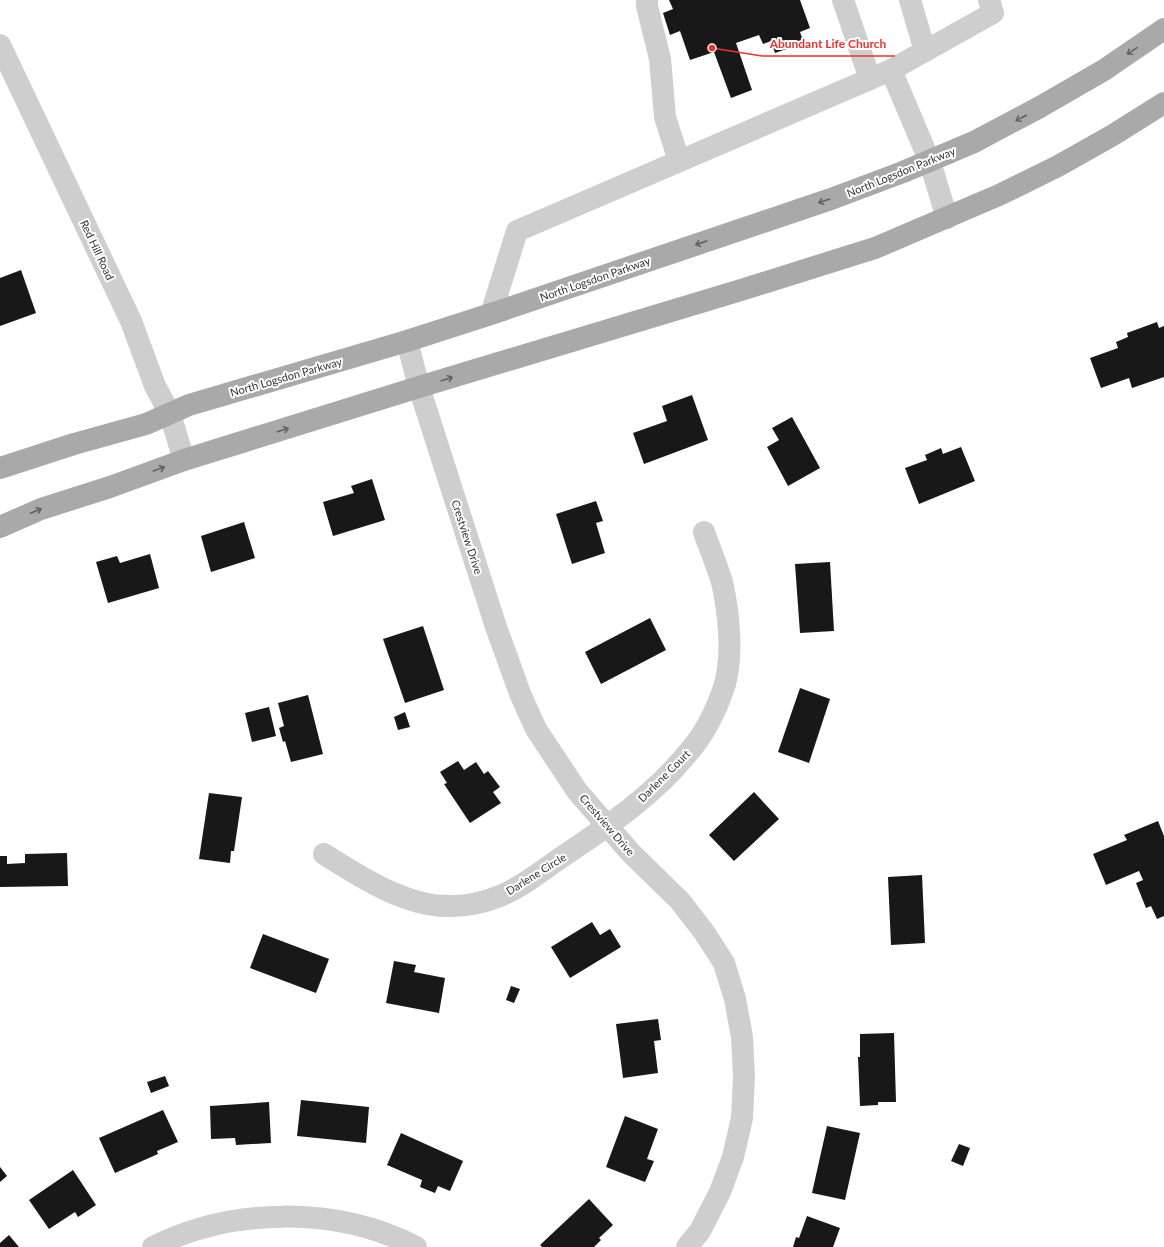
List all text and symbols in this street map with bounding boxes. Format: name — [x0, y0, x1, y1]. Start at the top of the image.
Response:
callout: Abundant Life Church — [762, 32, 895, 56]
text: Abundant Life Church — [769, 36, 887, 51]
one-way arrow — [1127, 47, 1138, 55]
one-way arrow — [1015, 115, 1027, 122]
street label: North Logsdon Parkway — [845, 144, 957, 199]
one-way arrow — [818, 198, 830, 206]
street label: Red Hill Road — [78, 218, 117, 282]
one-way arrow — [694, 240, 707, 247]
street label: North Logsdon Parkway — [538, 253, 652, 304]
street label: North Logsdon Parkway — [228, 354, 344, 399]
one-way arrow — [440, 375, 453, 382]
one-way arrow — [276, 426, 289, 433]
one-way arrow — [152, 465, 164, 473]
street label: Crestview Drive — [449, 498, 486, 576]
one-way arrow — [29, 507, 41, 514]
street label: Darlene Court — [635, 747, 692, 804]
street label: Crestview Drive — [577, 791, 638, 858]
street label: Darlene Circle — [503, 850, 568, 897]

